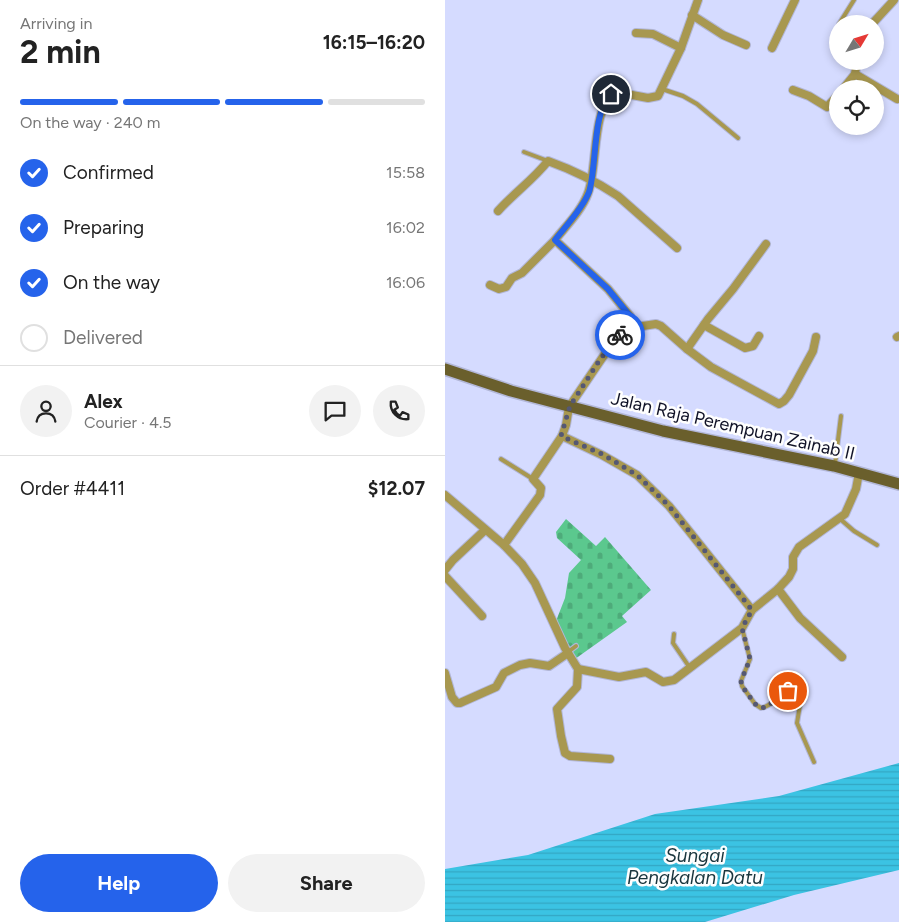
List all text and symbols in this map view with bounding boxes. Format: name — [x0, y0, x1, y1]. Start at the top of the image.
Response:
text: Arriving in — [20, 14, 92, 33]
north arrow — [829, 15, 884, 70]
map controls — [829, 15, 884, 135]
text: 16:15–16:20 — [323, 31, 425, 54]
text: 2 min — [20, 33, 101, 71]
pin — [590, 73, 632, 115]
icon: home — [597, 80, 625, 108]
button: locate — [829, 80, 884, 135]
text: On the way · 240 m — [20, 113, 160, 132]
icon: check — [20, 159, 48, 187]
text: Confirmed — [63, 161, 154, 184]
text: 15:58 — [386, 163, 425, 182]
icon: check — [20, 214, 48, 242]
text: Preparing — [63, 216, 144, 239]
text: 16:02 — [386, 218, 425, 237]
icon: check — [20, 269, 48, 297]
text: On the way — [63, 271, 160, 294]
text: 16:06 — [386, 273, 425, 292]
courier — [595, 310, 645, 360]
icon: bike — [606, 321, 634, 349]
text: Delivered — [63, 326, 143, 349]
button: person — [20, 385, 72, 437]
button: chat — [309, 385, 361, 437]
button: phone — [373, 385, 425, 437]
street label: Jalan Raja Perempuan Zainab II — [609, 387, 857, 465]
text: Alex — [84, 390, 123, 413]
text: Courier · 4.5 — [84, 413, 171, 432]
text: Order #4411 — [20, 477, 125, 500]
text: $12.07 — [368, 477, 425, 500]
pin — [767, 670, 809, 712]
icon: bag — [774, 677, 802, 705]
water label: Sungai Pengkalan Datu — [627, 844, 763, 889]
button: Help — [20, 854, 218, 912]
button: Share — [228, 854, 425, 912]

